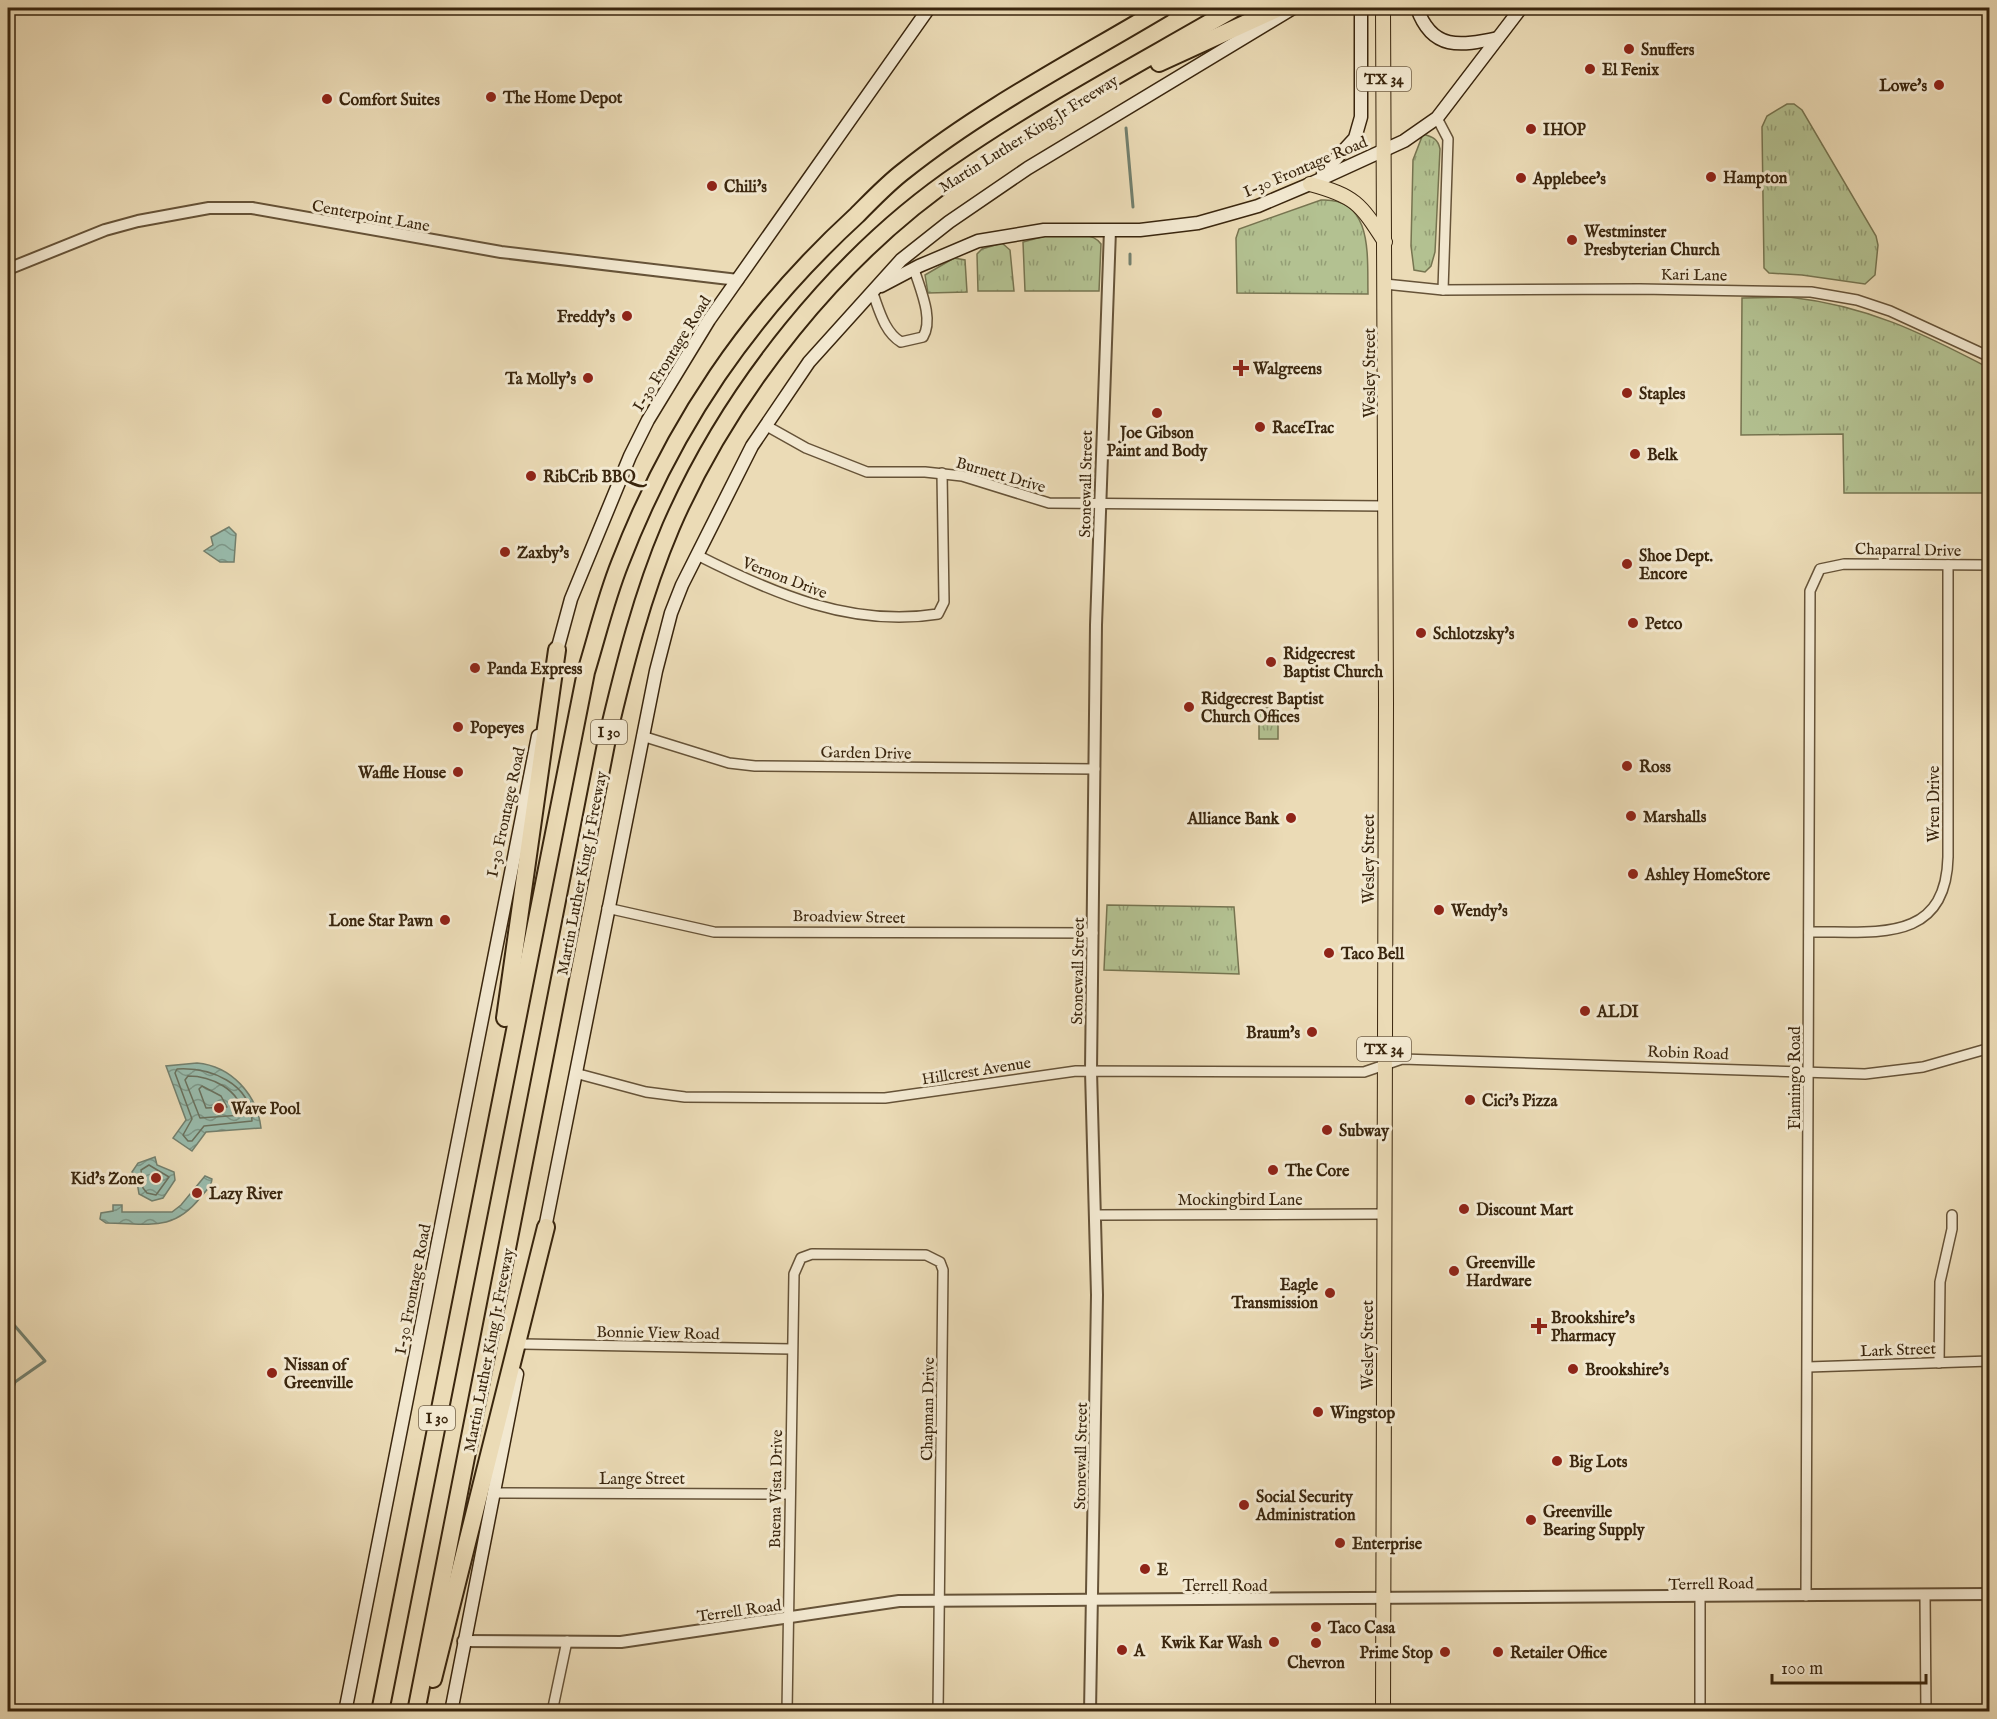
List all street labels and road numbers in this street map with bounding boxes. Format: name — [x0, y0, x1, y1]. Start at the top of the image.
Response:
road number: TX 34 — [1357, 67, 1411, 91]
street label: Martin Luther King Jr Freeway — [936, 71, 1123, 198]
street label: I-30 Frontage Road — [1241, 133, 1371, 203]
street label: Centerpoint Lane — [310, 197, 431, 237]
street label: Kari Lane — [1661, 265, 1727, 287]
street label: I-30 Frontage Road — [629, 292, 717, 416]
street label: Wesley Street — [1361, 327, 1381, 418]
street label: Stonewall Street — [1076, 430, 1098, 538]
street label: Burnett Drive — [953, 454, 1048, 498]
street label: Chaparral Drive — [1855, 540, 1961, 562]
street label: Vernon Drive — [738, 553, 830, 604]
road number: I 30 — [591, 720, 627, 744]
street label: Garden Drive — [820, 743, 911, 765]
street label: I-30 Frontage Road — [483, 745, 531, 879]
street label: Wren Drive — [1925, 766, 1945, 842]
street label: Martin Luther King Jr Freeway — [553, 769, 613, 977]
street label: Wesley Street — [1360, 813, 1380, 904]
street label: Broadview Street — [792, 907, 906, 929]
street label: Stonewall Street — [1068, 917, 1090, 1025]
street label: Flamingo Road — [1786, 1026, 1806, 1130]
road number: TX 34 — [1357, 1037, 1411, 1061]
street label: Robin Road — [1647, 1043, 1730, 1065]
street label: Hillcrest Avenue — [920, 1053, 1032, 1090]
street label: Mockingbird Lane — [1177, 1191, 1303, 1211]
street label: I-30 Frontage Road — [391, 1222, 437, 1356]
street label: Martin Luther King Jr Freeway — [460, 1246, 520, 1454]
street label: Wesley Street — [1359, 1299, 1379, 1390]
street label: Bonnie View Road — [596, 1323, 720, 1345]
street label: Lark Street — [1860, 1340, 1937, 1362]
street label: Chapman Drive — [918, 1357, 940, 1461]
street label: Stonewall Street — [1071, 1402, 1093, 1510]
road number: I 30 — [419, 1406, 455, 1430]
street label: Buena Vista Drive — [766, 1430, 788, 1549]
street label: Lange Street — [599, 1470, 686, 1490]
street label: Terrell Road — [1668, 1574, 1754, 1596]
street label: Terrell Road — [1182, 1577, 1268, 1597]
street label: Terrell Road — [696, 1596, 783, 1628]

